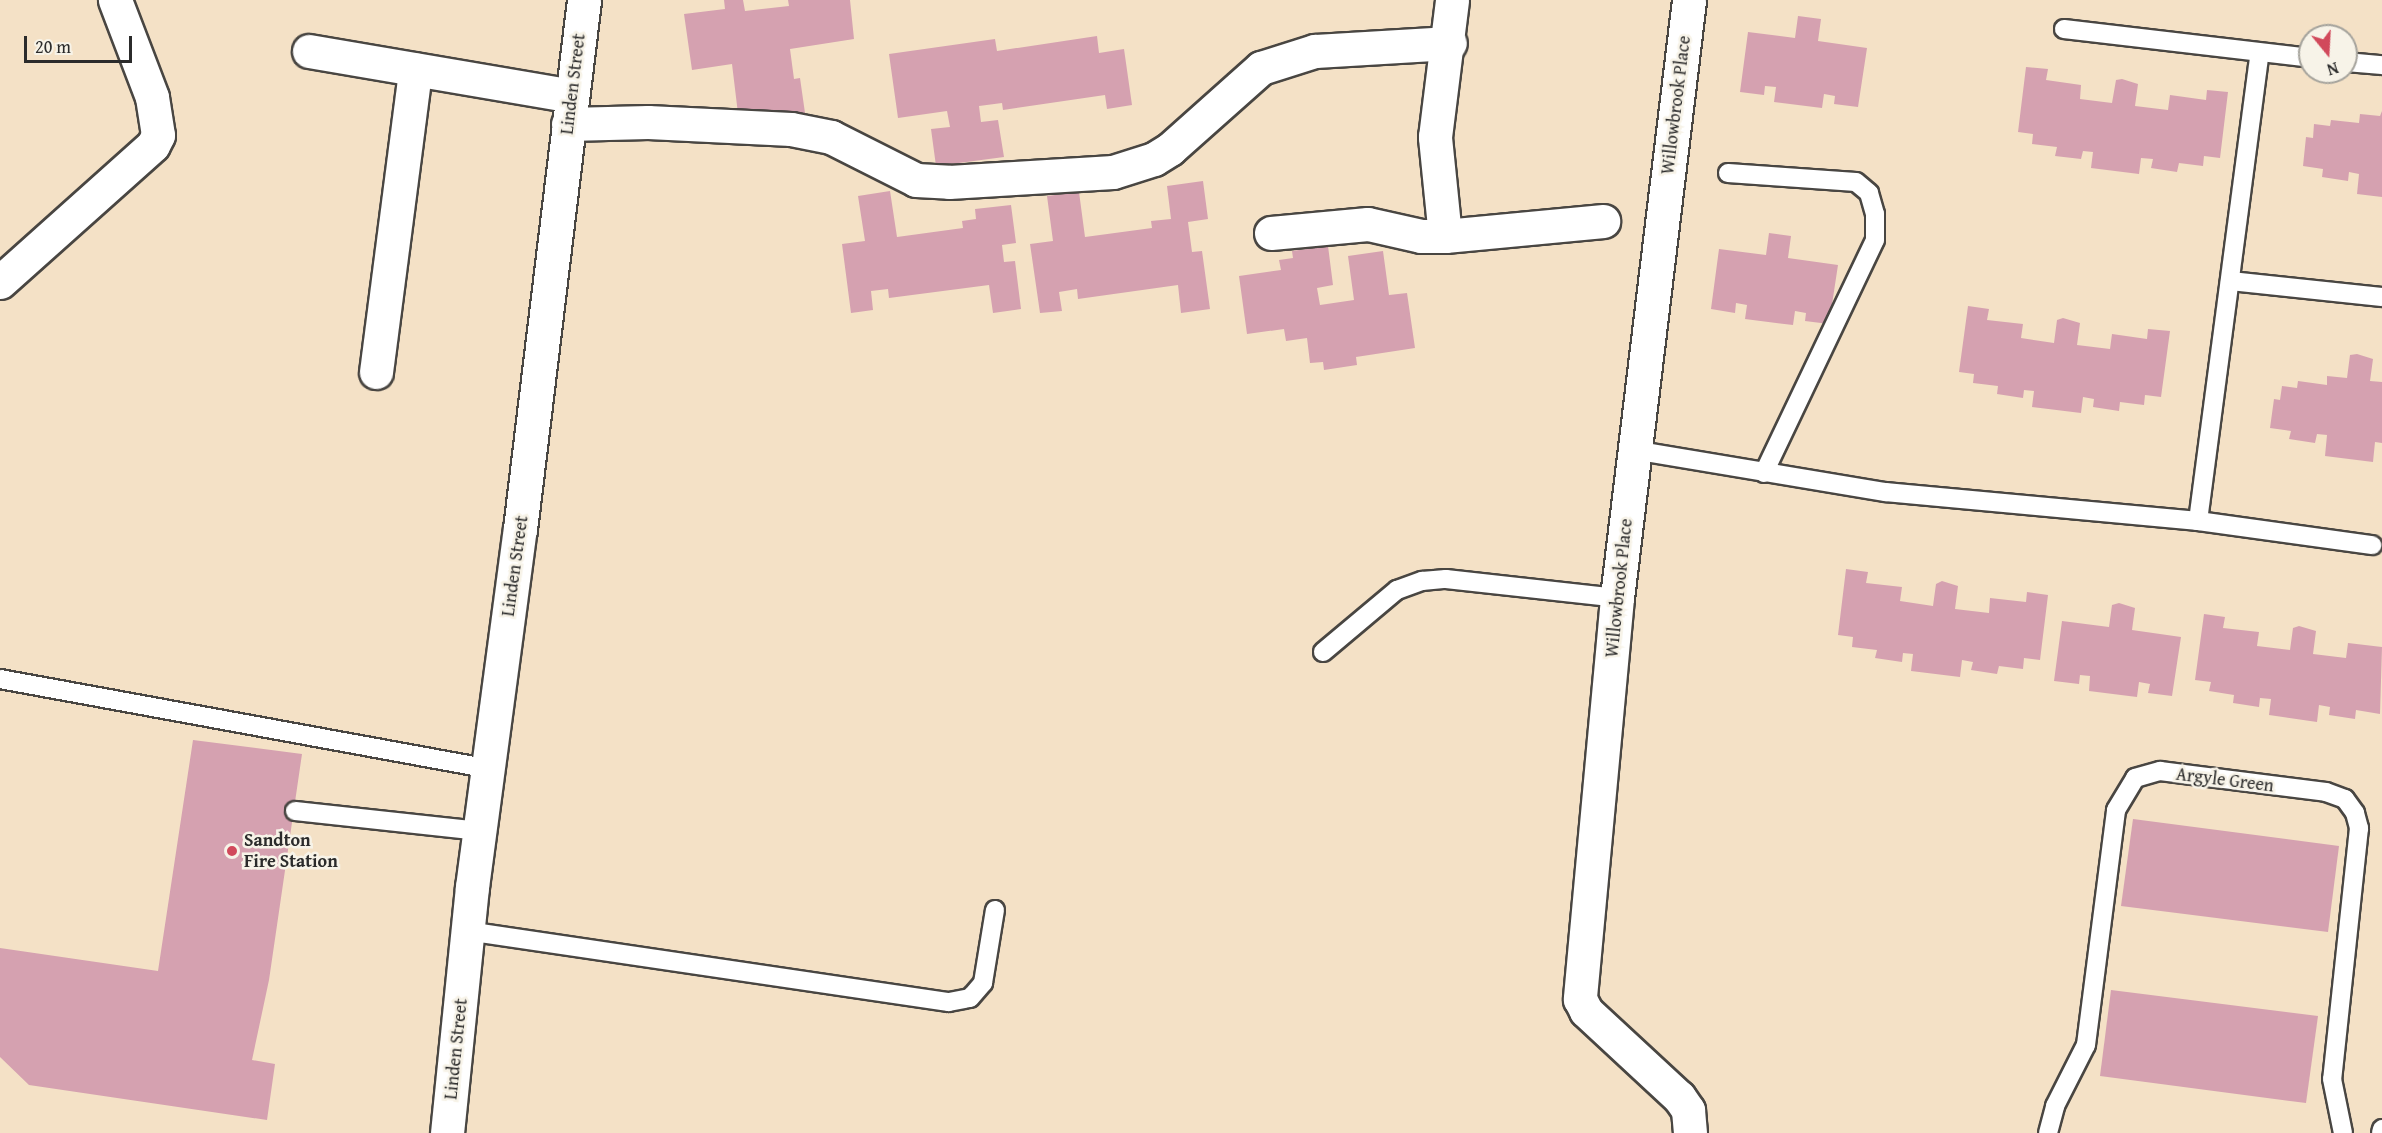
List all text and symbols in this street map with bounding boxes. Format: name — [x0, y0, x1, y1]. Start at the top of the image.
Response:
scale bar — [27, 24, 135, 62]
north arrow — [2298, 24, 2358, 84]
street label: Linden Street — [556, 32, 590, 136]
text: 20 m — [35, 33, 71, 60]
street label: Willowbrook Place — [1657, 34, 1695, 176]
text: N — [2324, 56, 2342, 82]
street label: Linden Street — [497, 514, 533, 618]
street label: Willowbrook Place — [1601, 517, 1637, 659]
street label: Argyle Green — [2175, 763, 2275, 797]
place label: Sandton Fire Station — [244, 830, 338, 872]
marker: Sandton Fire Station — [225, 844, 239, 858]
street label: Linden Street — [440, 997, 472, 1101]

